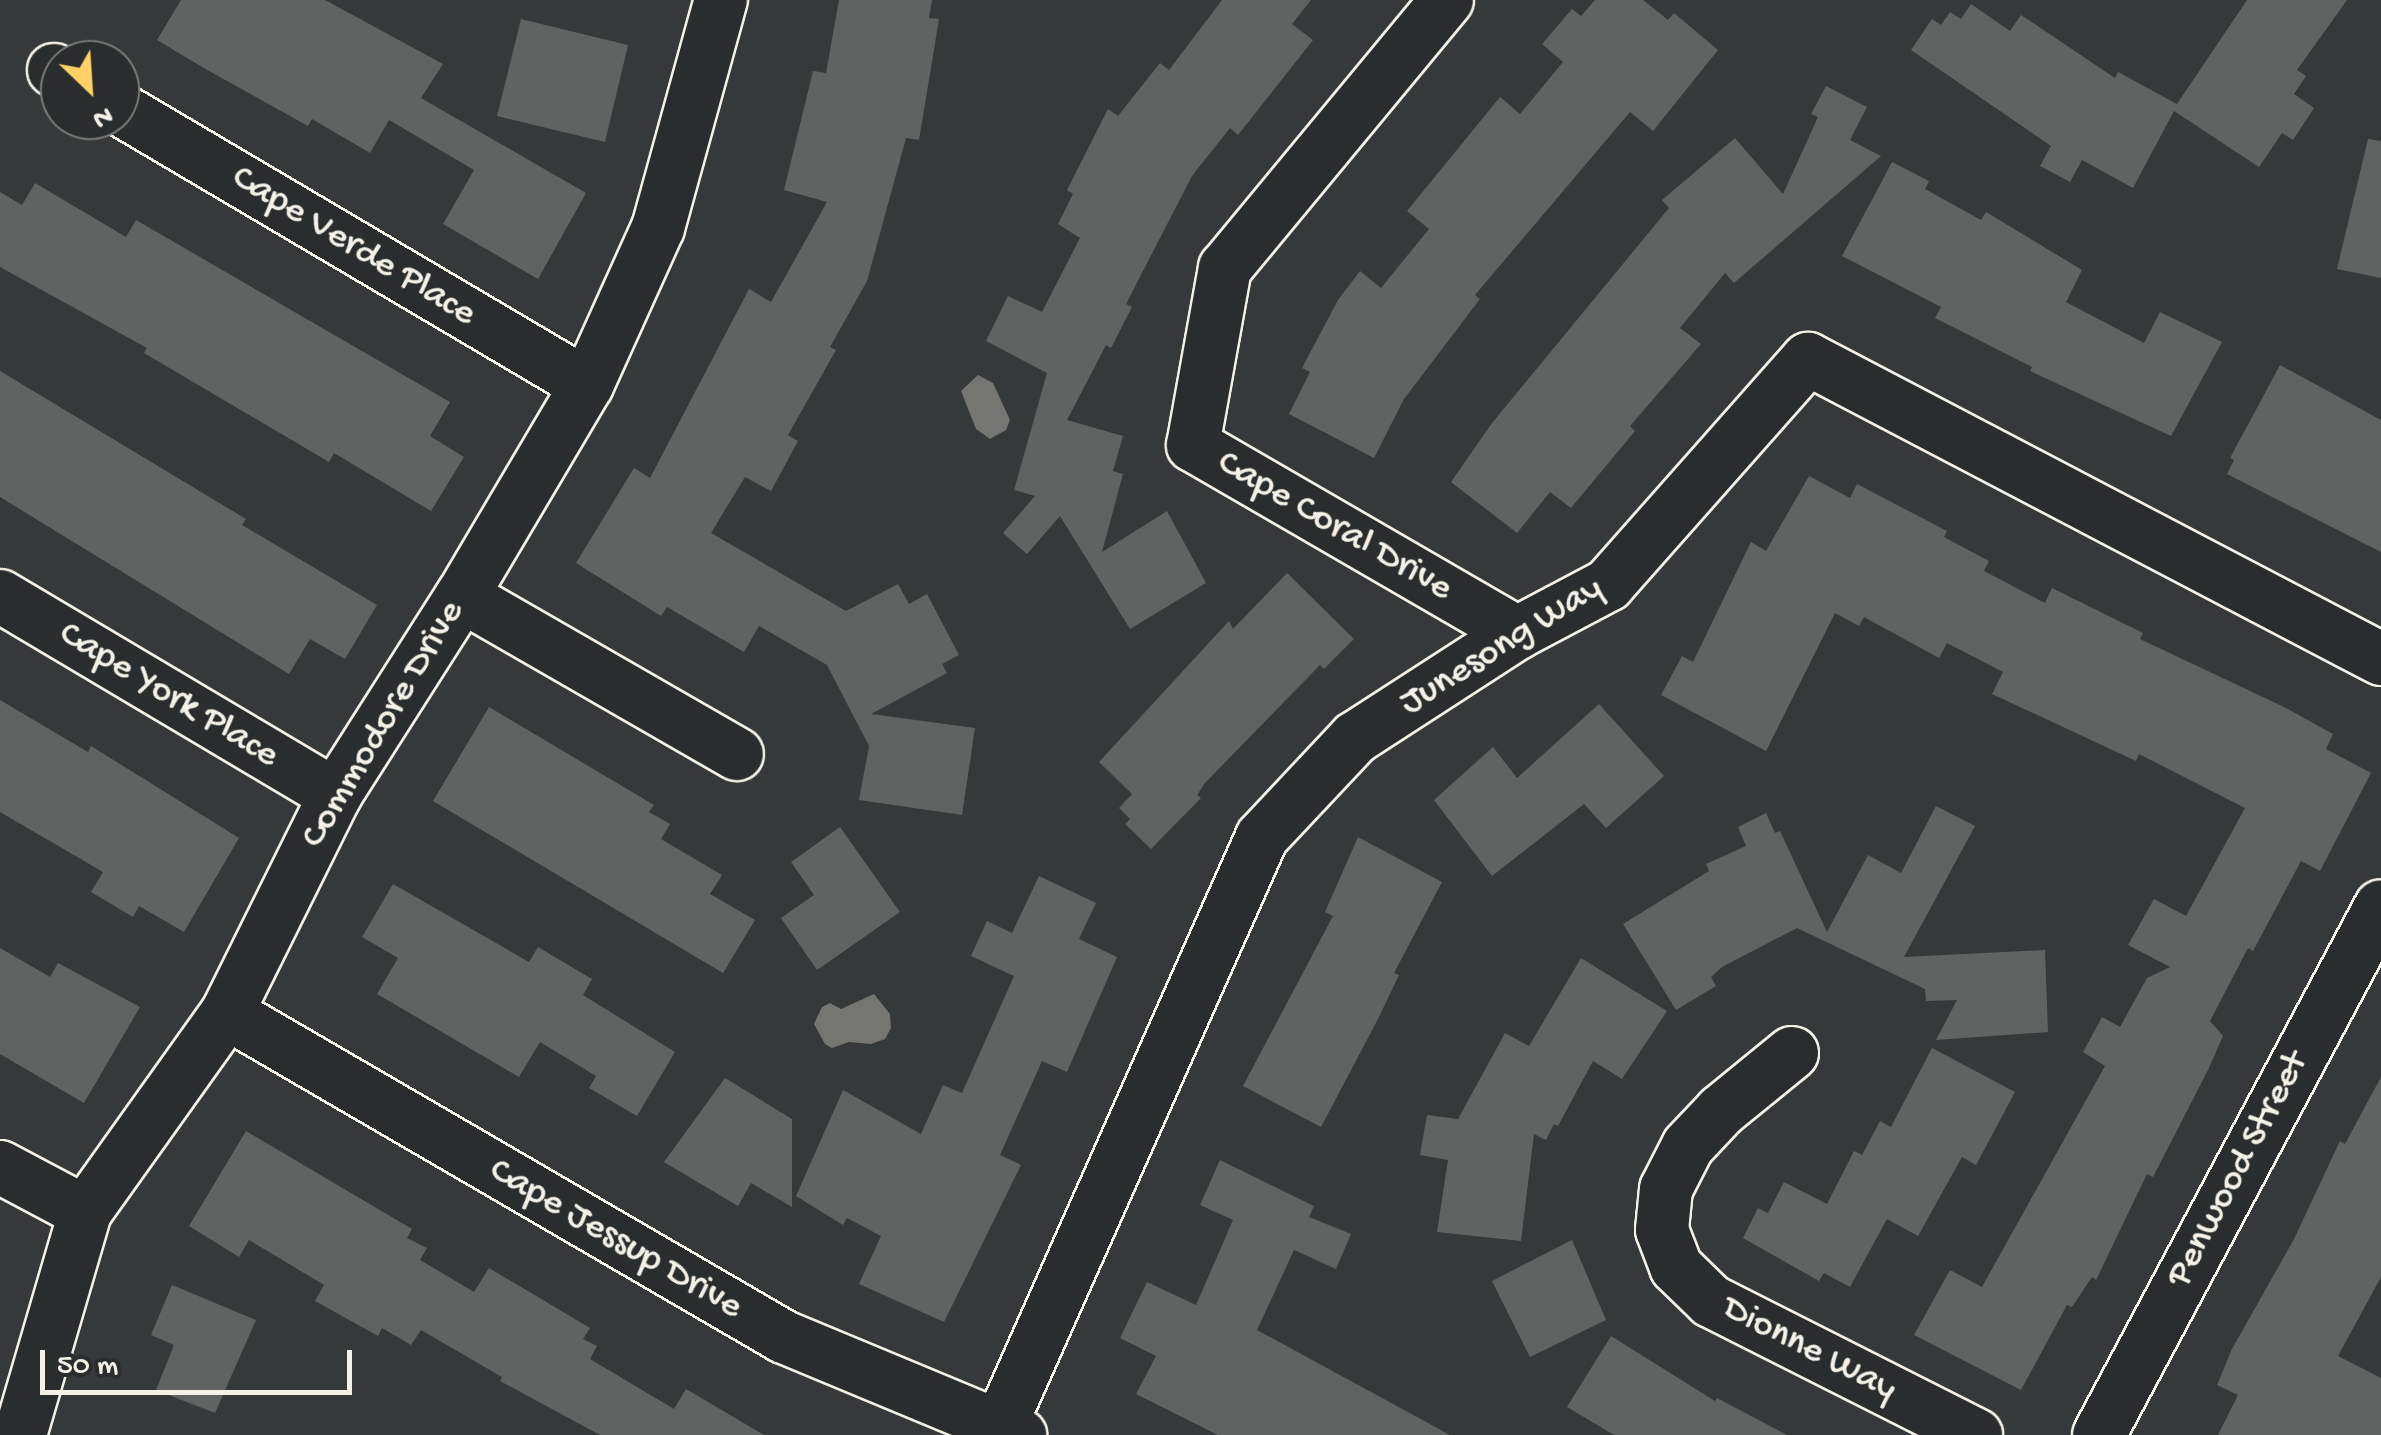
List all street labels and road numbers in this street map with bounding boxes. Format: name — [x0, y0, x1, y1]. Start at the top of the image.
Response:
street label: Cape Verde Place — [223, 156, 483, 338]
street label: Cape Coral Drive — [1208, 441, 1460, 613]
street label: Junesong Way — [1392, 567, 1612, 727]
street label: Commodore Drive — [292, 593, 476, 857]
street label: Cape York Place — [50, 612, 286, 780]
street label: Penwood Street — [2158, 1044, 2320, 1296]
street label: Cape Jessup Drive — [480, 1149, 750, 1331]
street label: Dionne Way — [1714, 1287, 1904, 1413]

